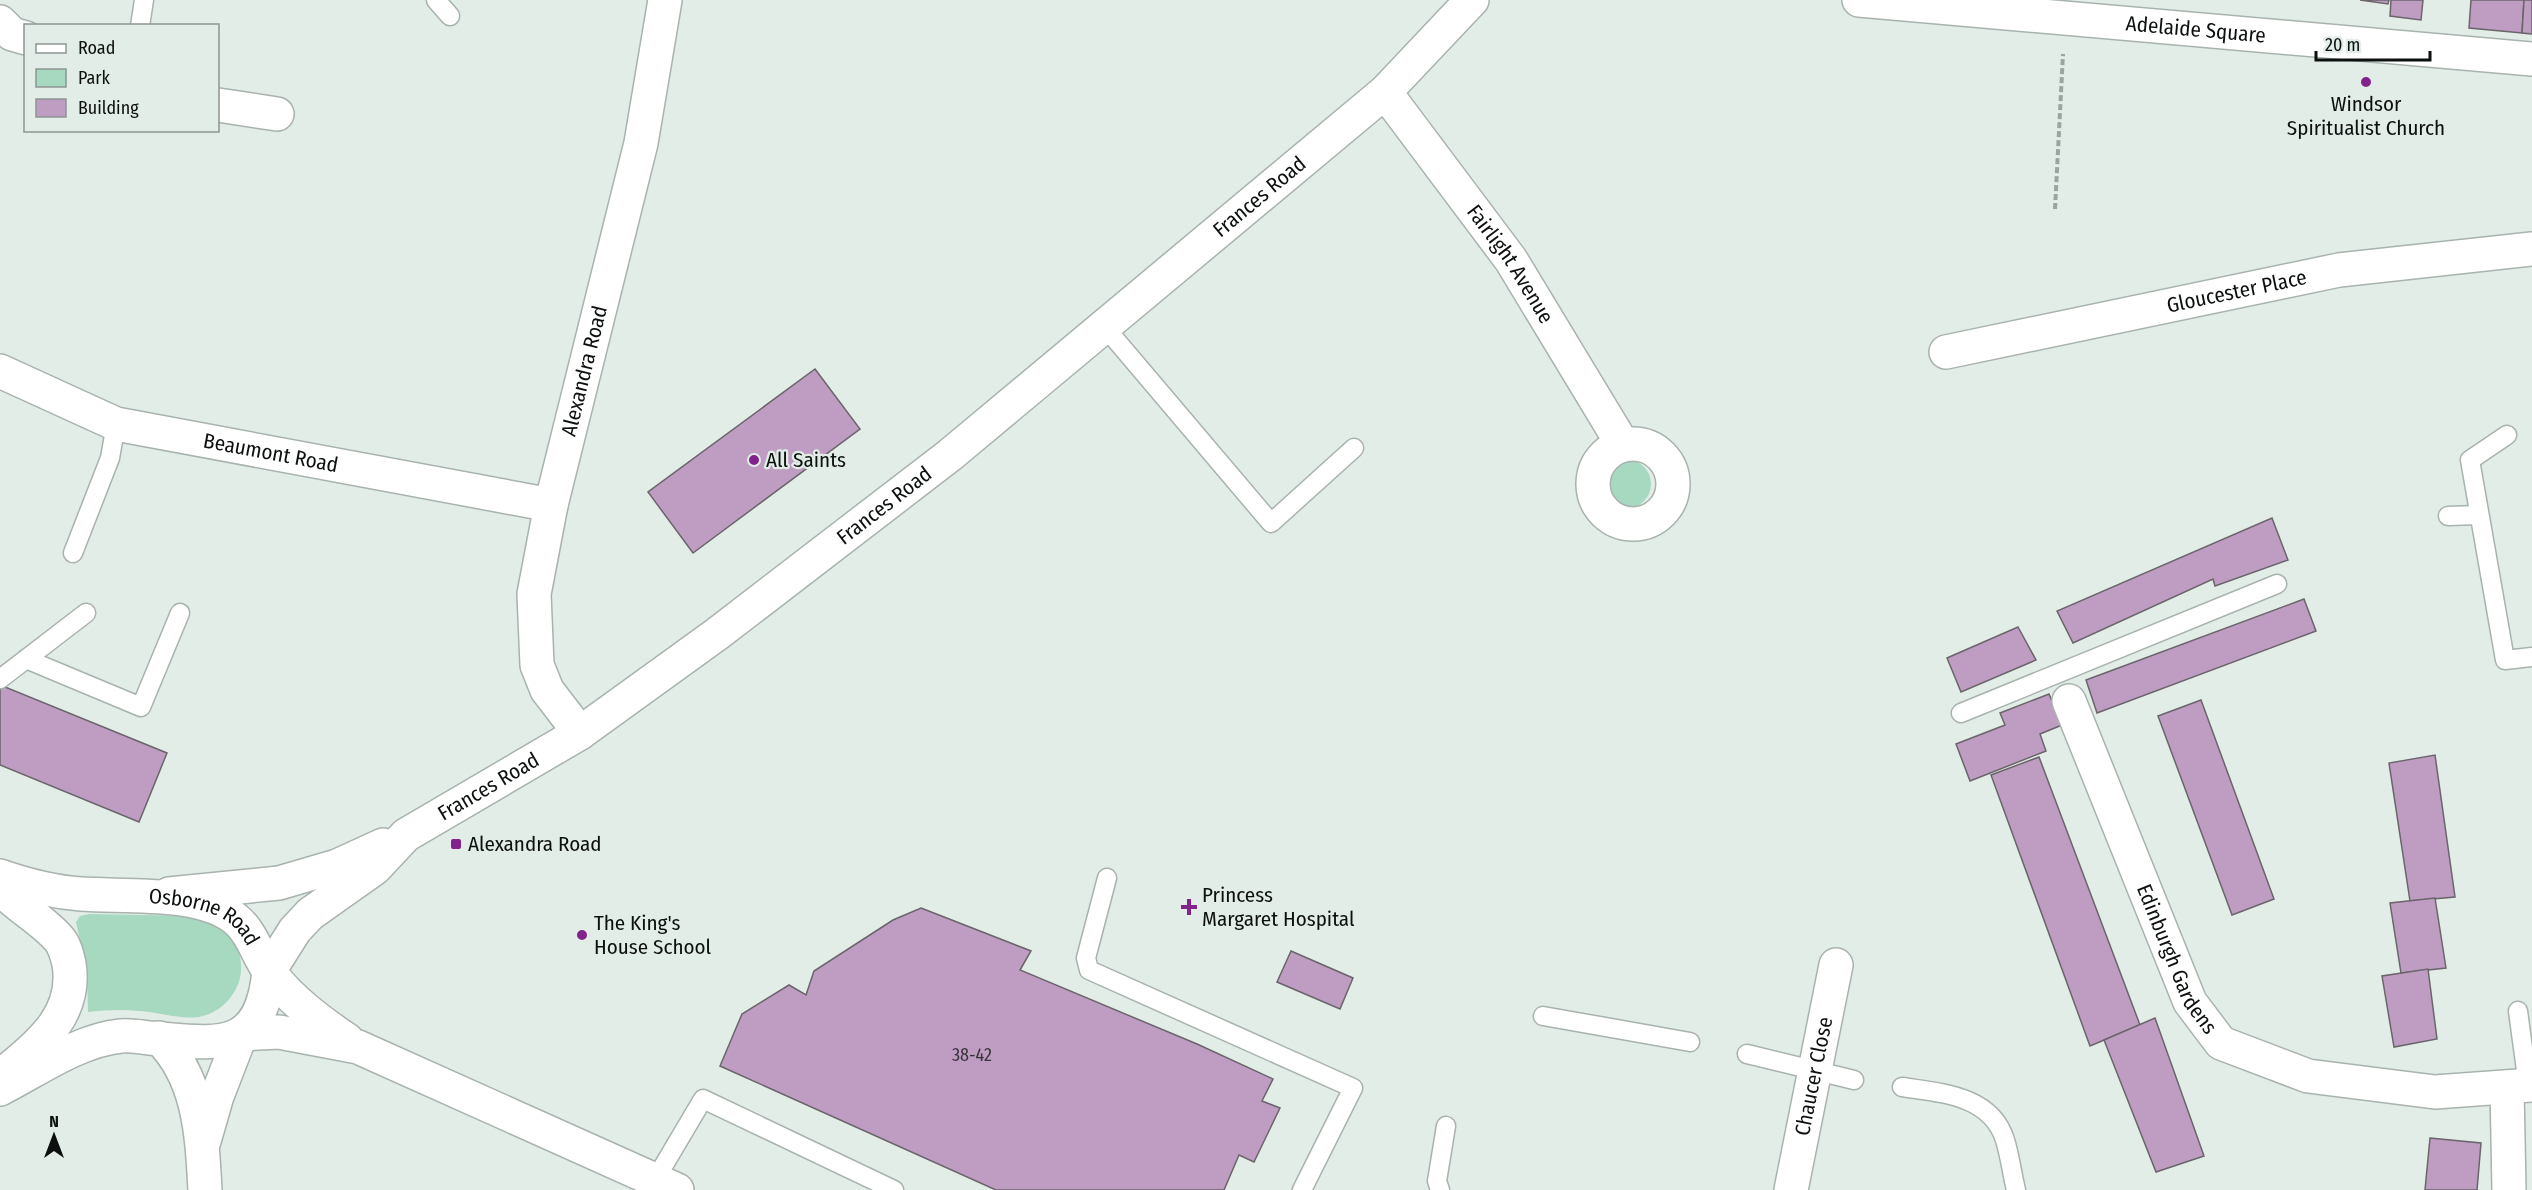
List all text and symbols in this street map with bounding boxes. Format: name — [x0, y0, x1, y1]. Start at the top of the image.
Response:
street label: Adelaide Square — [2125, 10, 2267, 49]
legend — [24, 24, 219, 132]
scale bar — [2316, 24, 2430, 62]
text: 20 m — [2325, 34, 2360, 56]
text: Road — [78, 37, 115, 59]
text: Park — [78, 67, 111, 89]
marker: Windsor Spiritualist Church — [2359, 75, 2373, 89]
place label: Windsor Spiritualist Church — [2287, 91, 2445, 141]
text: Building — [78, 97, 139, 119]
street label: Frances Road — [1208, 151, 1311, 243]
street label: Fairlight Avenue — [1461, 200, 1559, 328]
street label: Gloucester Place — [2164, 264, 2309, 319]
street label: Alexandra Road — [556, 303, 613, 439]
street label: Beaumont Road — [201, 428, 340, 478]
place label: All Saints — [766, 447, 846, 473]
marker: All Saints — [747, 453, 761, 467]
street label: Frances Road — [832, 461, 937, 550]
street label: Frances Road — [433, 747, 544, 826]
place label: Alexandra Road — [468, 831, 602, 857]
marker: Alexandra Road — [449, 837, 463, 851]
street label: Edinburgh Gardens — [2131, 880, 2223, 1039]
place label: Princess Margaret Hospital — [1202, 882, 1355, 932]
street label: Osborne Road — [148, 883, 265, 950]
marker: Princess Margaret Hospital — [1180, 898, 1198, 916]
place label: The King's House School — [594, 910, 712, 960]
marker: The King's House School — [575, 928, 589, 942]
street label: Chaucer Close — [1789, 1015, 1838, 1138]
house number: 38-42 — [952, 1044, 992, 1066]
north arrow — [24, 1106, 84, 1166]
text: N — [49, 1112, 59, 1131]

